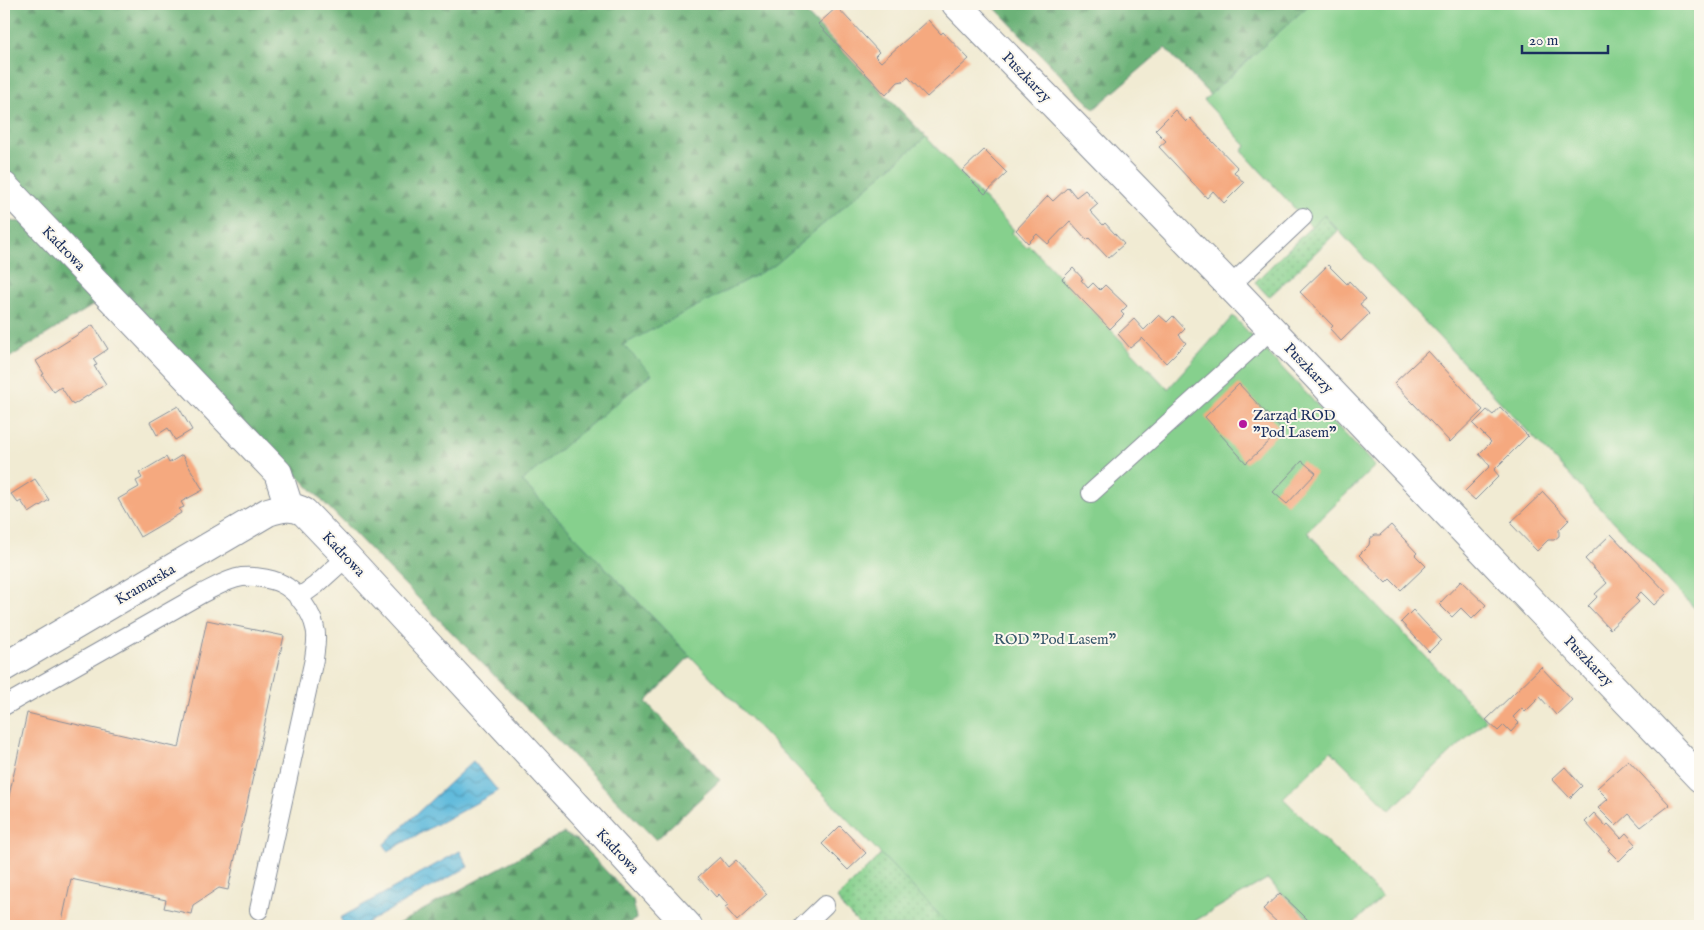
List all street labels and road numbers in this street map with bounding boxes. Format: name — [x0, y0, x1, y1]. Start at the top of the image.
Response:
street label: Puszkarzy — [998, 48, 1056, 107]
street label: Kadrowa — [38, 222, 90, 275]
street label: Puszkarzy — [1280, 339, 1338, 398]
street label: Kadrowa — [318, 528, 370, 581]
street label: Kramarska — [112, 559, 179, 609]
street label: Puszkarzy — [1560, 632, 1618, 691]
street label: Kadrowa — [592, 825, 644, 878]

